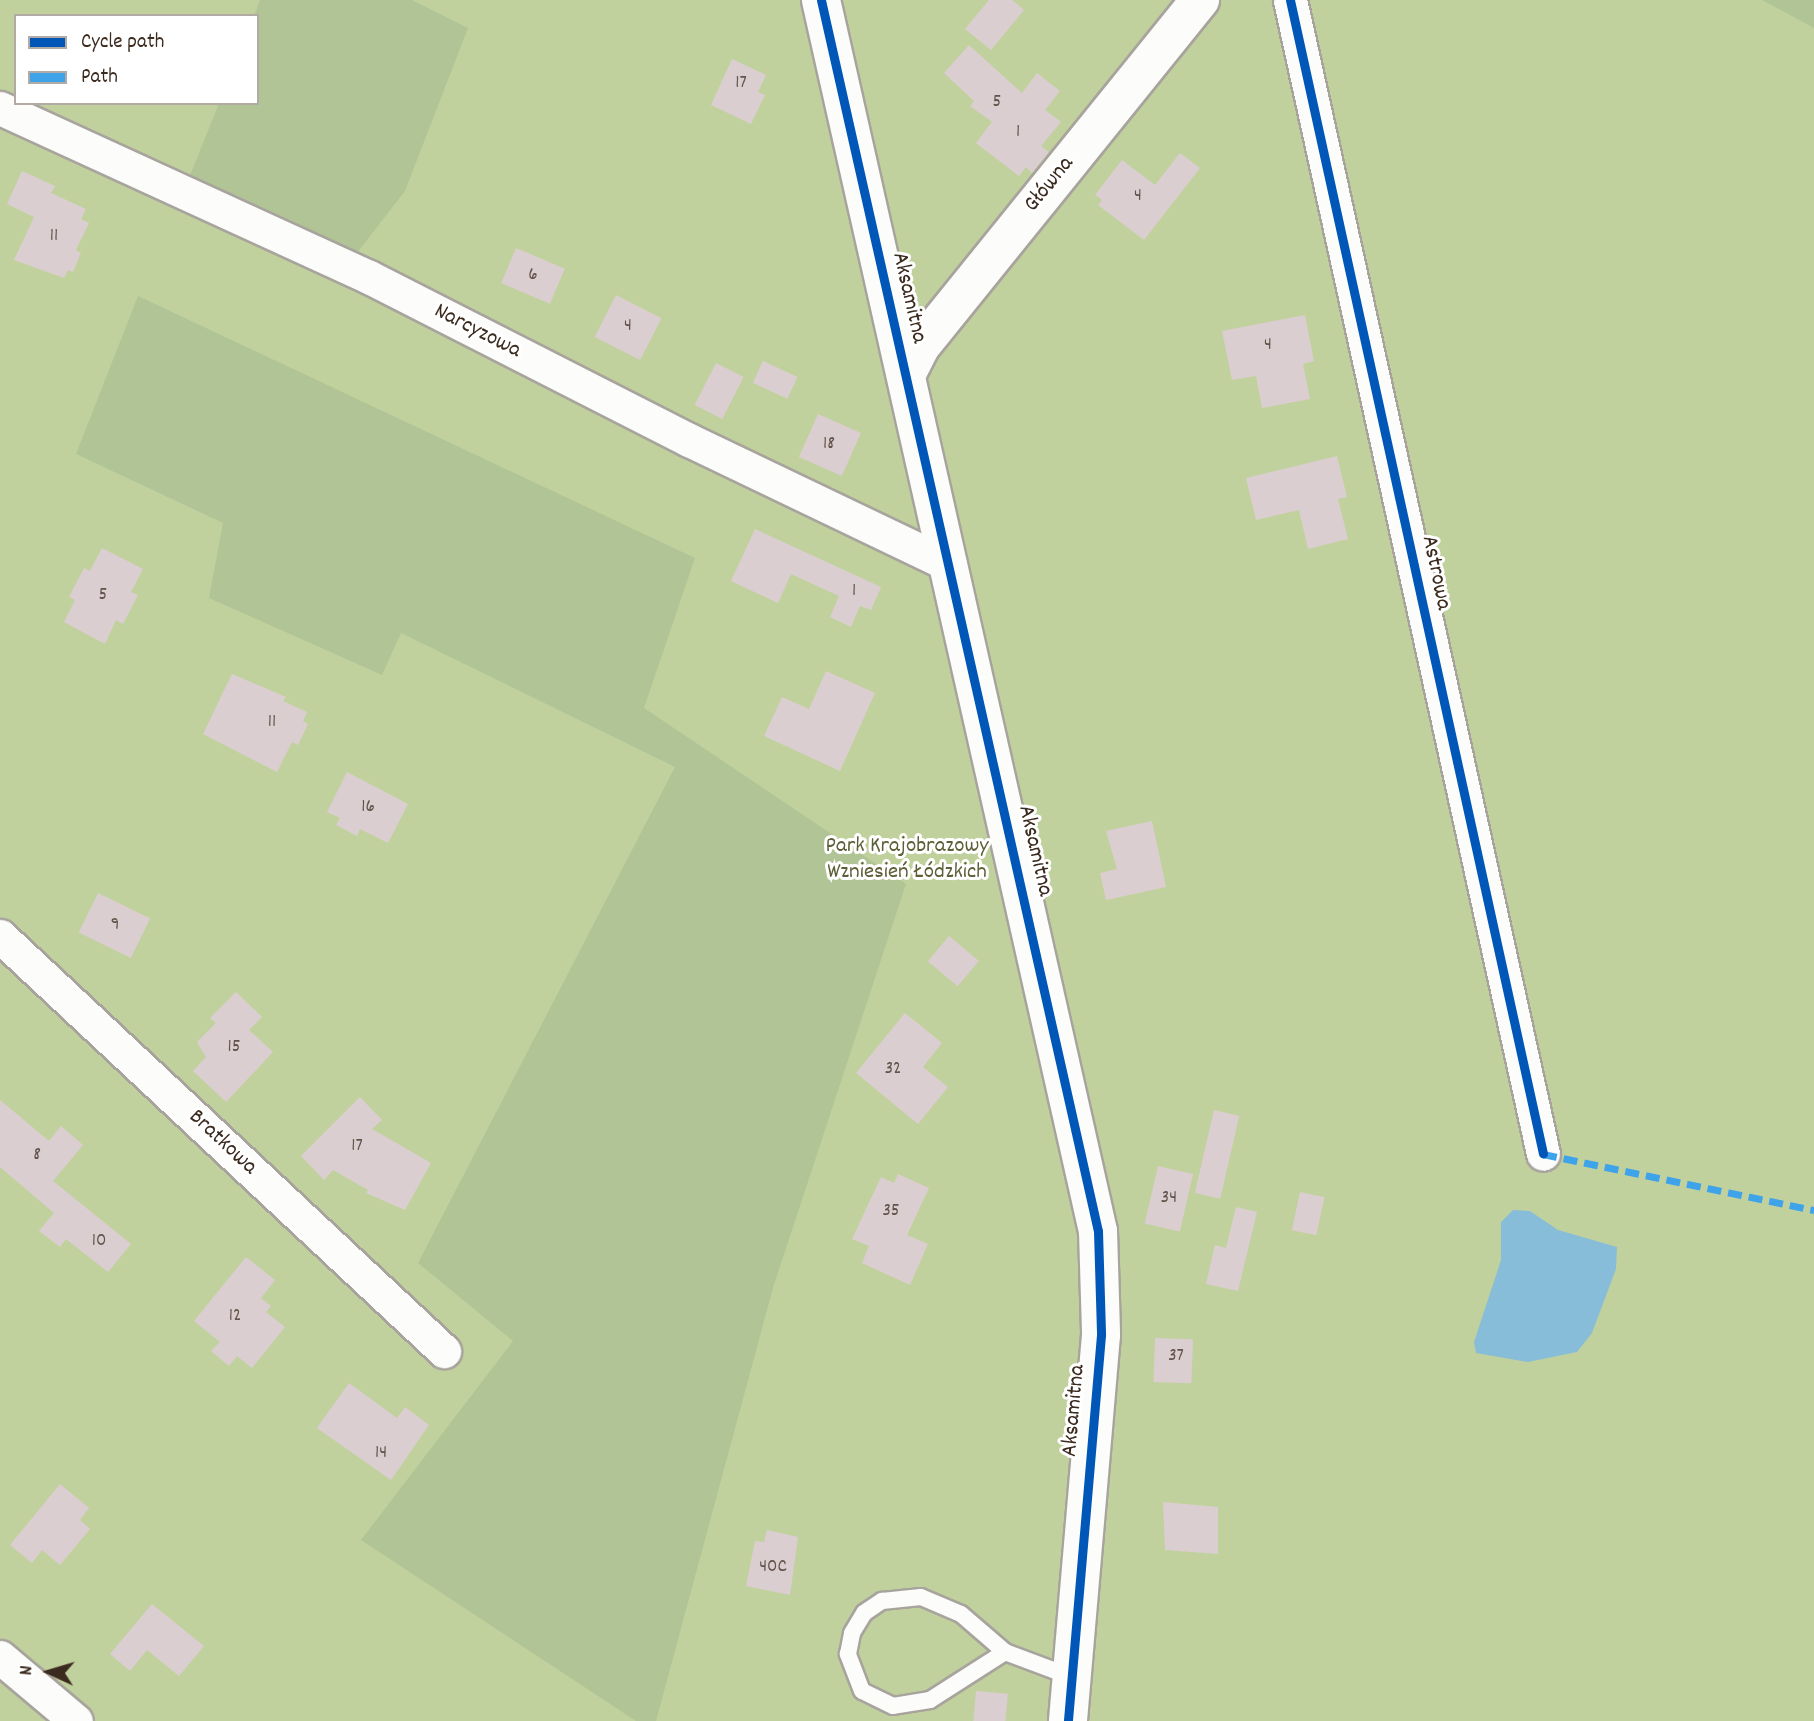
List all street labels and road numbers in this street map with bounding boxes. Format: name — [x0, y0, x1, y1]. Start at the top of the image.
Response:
street label: Główna — [1019, 151, 1081, 219]
street label: Aksamitna — [884, 250, 932, 346]
street label: Narcyzowa — [429, 298, 525, 366]
street label: Astrowa — [1414, 533, 1456, 613]
street label: Aksamitna — [1010, 803, 1058, 899]
street label: Bratkowa — [182, 1104, 262, 1182]
street label: Aksamitna — [1057, 1364, 1093, 1458]

